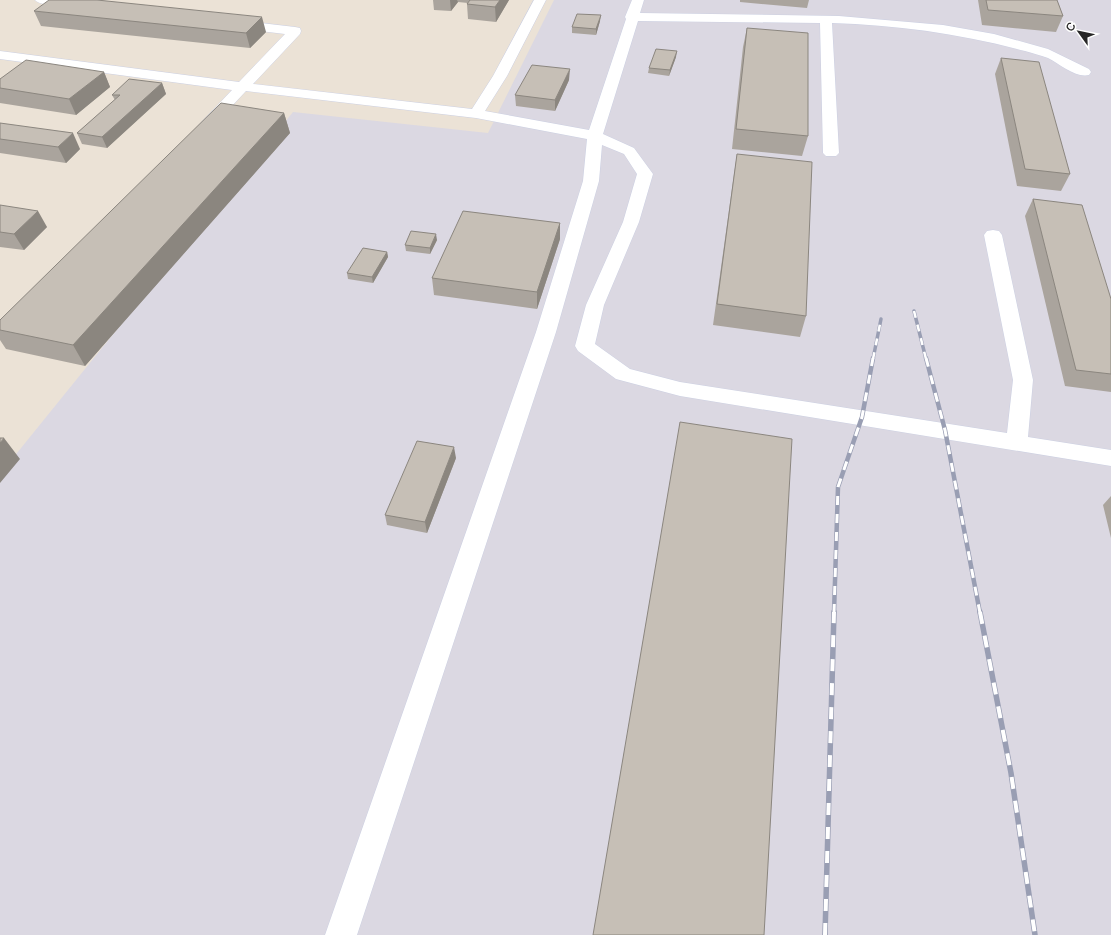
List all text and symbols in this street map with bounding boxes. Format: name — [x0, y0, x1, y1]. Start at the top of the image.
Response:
north arrow — [1059, 12, 1099, 52]
text: С — [1062, 19, 1079, 34]

